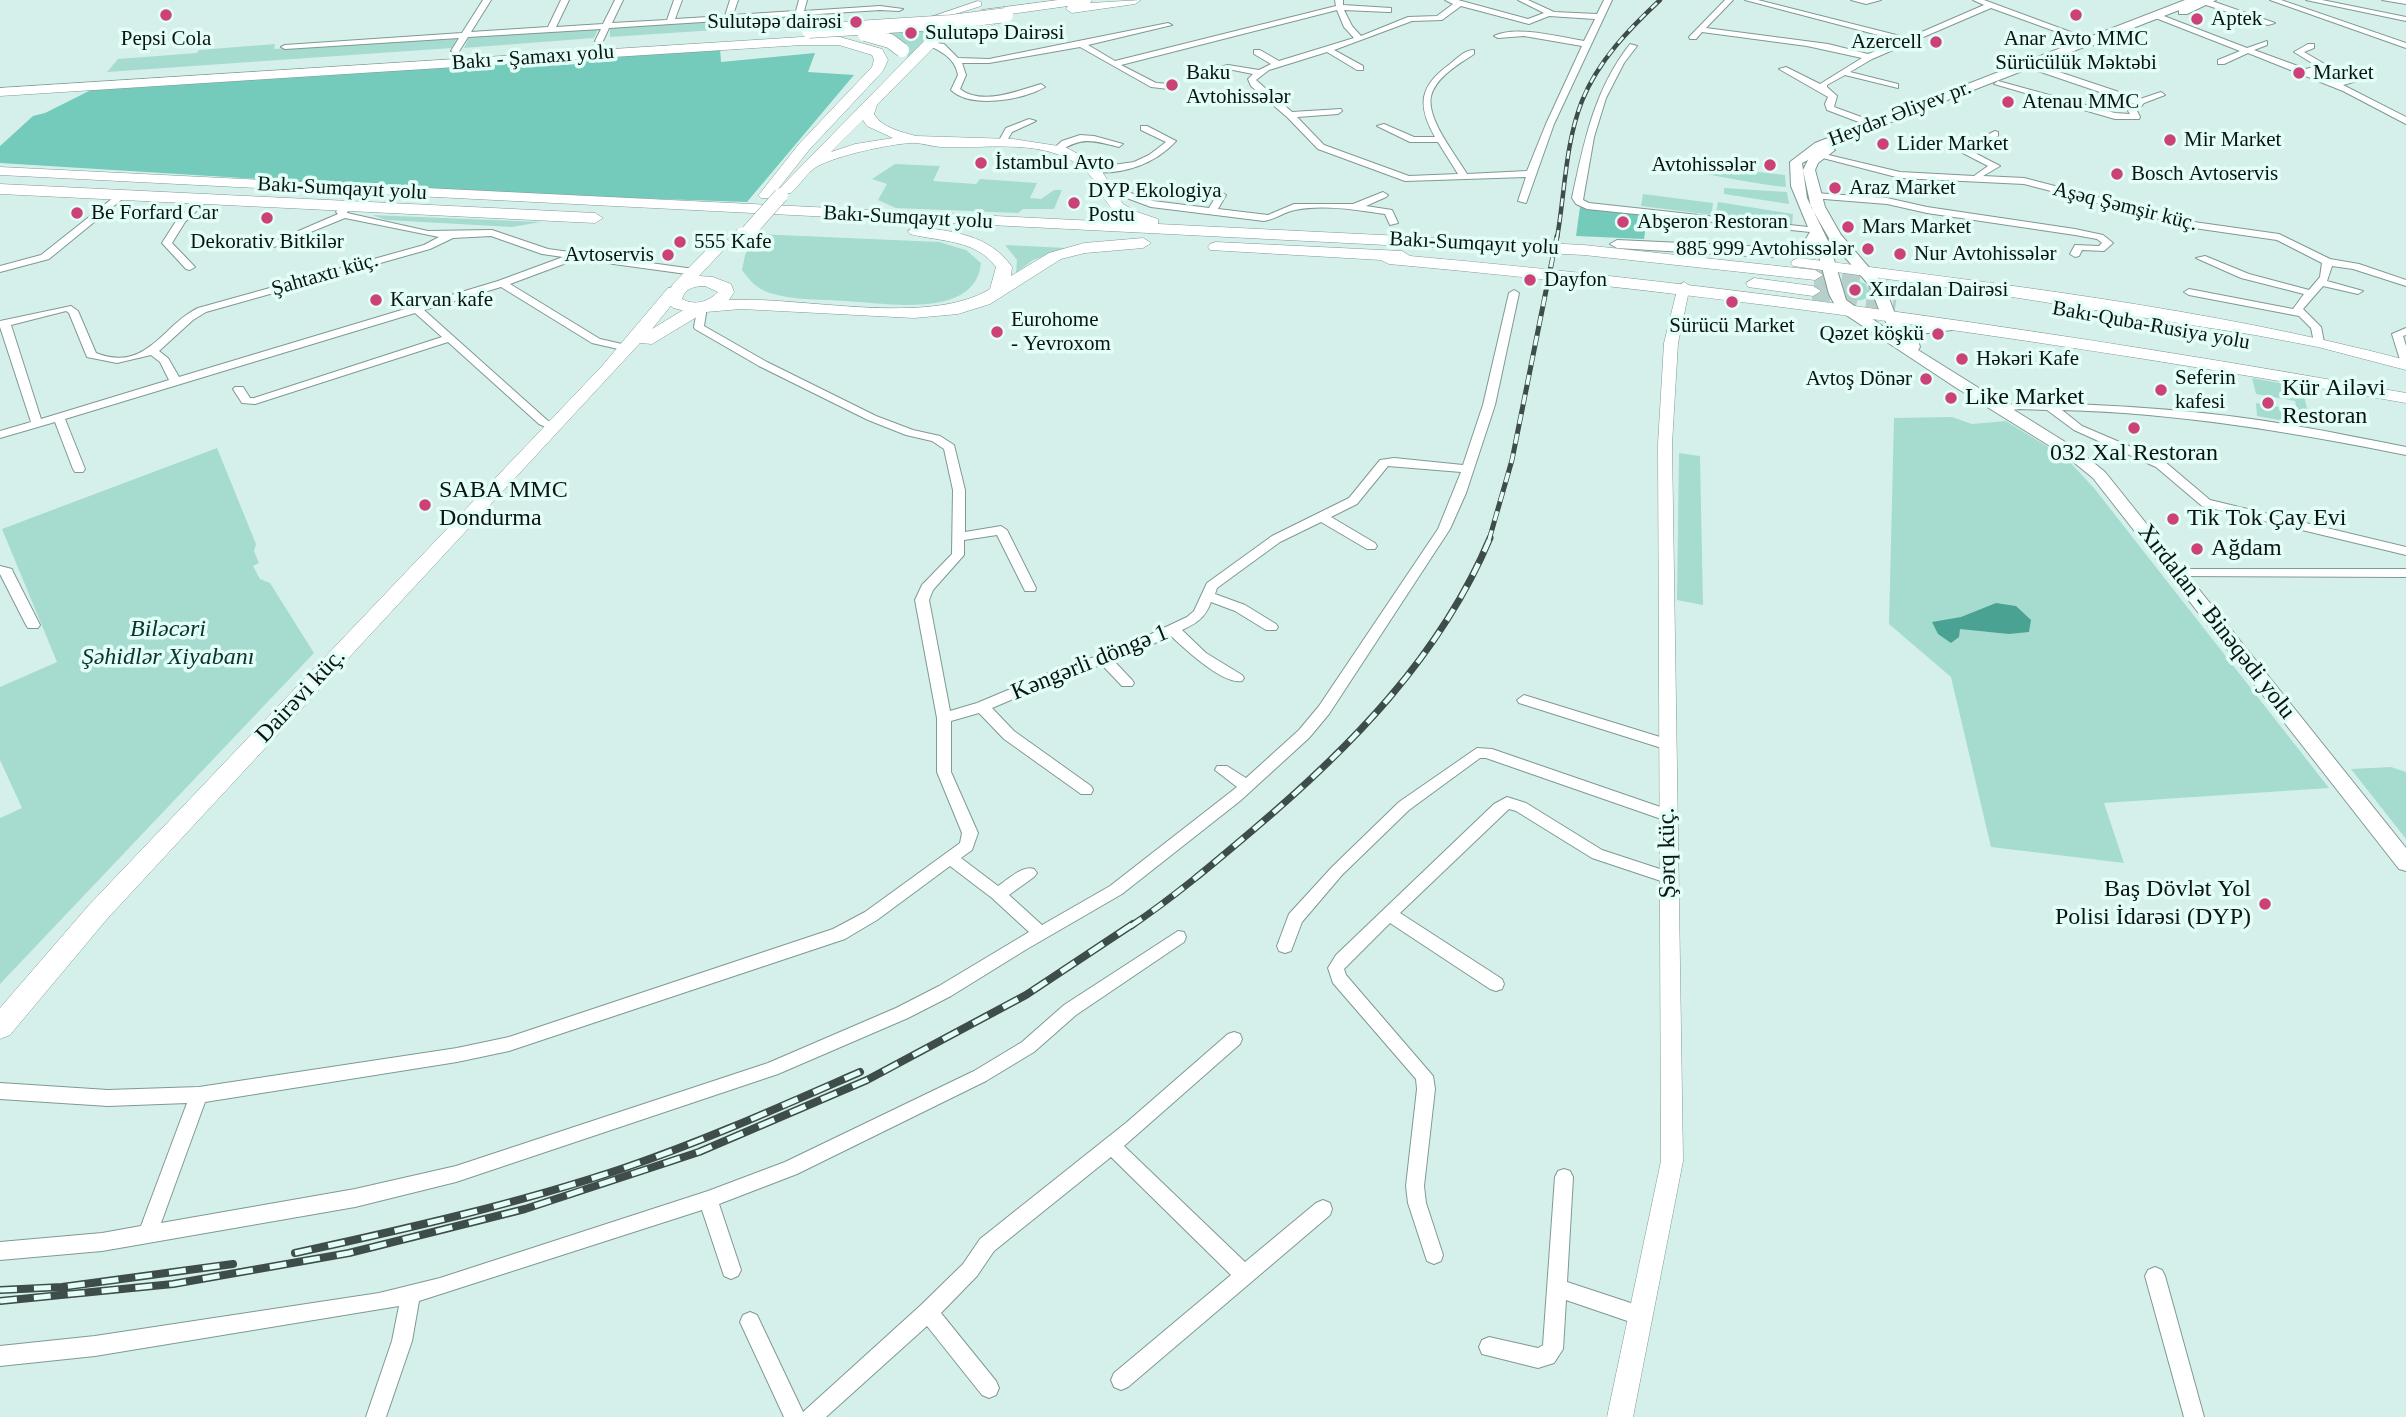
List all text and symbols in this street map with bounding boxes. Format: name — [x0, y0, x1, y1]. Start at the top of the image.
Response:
place label: Aptek — [2211, 6, 2262, 32]
marker: Pepsi Cola — [158, 7, 174, 23]
marker: Anar Avto MMC Sürücülük Məktəbi — [2068, 7, 2084, 23]
place label: Sulutəpə dairəsi — [707, 9, 842, 35]
marker: Aptek — [2189, 11, 2205, 27]
marker: Sulutəpə dairəsi — [848, 14, 864, 30]
place label: Sulutəpə Dairəsi — [925, 20, 1064, 46]
marker: Sulutəpə Dairəsi — [903, 25, 919, 41]
place label: Pepsi Cola — [121, 26, 211, 52]
place label: Anar Avto MMC Sürücülük Məktəbi — [1995, 26, 2157, 76]
place label: Azercell — [1851, 29, 1922, 55]
marker: Azercell — [1928, 34, 1944, 50]
street label: Bakı - Şamaxı yolu — [451, 40, 615, 76]
place label: Baku Avtohissələr — [1186, 60, 1291, 110]
place label: Market — [2313, 60, 2374, 86]
marker: Market — [2291, 65, 2307, 81]
street label: Heydər Əliyev pr. — [1825, 75, 1975, 153]
marker: Baku Avtohissələr — [1164, 77, 1180, 93]
place label: Atenau MMC — [2022, 89, 2139, 115]
marker: Atenau MMC — [2000, 94, 2016, 110]
place label: Mir Market — [2184, 127, 2281, 153]
place label: Lider Market — [1897, 131, 2008, 157]
marker: Mir Market — [2162, 132, 2178, 148]
marker: Lider Market — [1875, 136, 1891, 152]
place label: İstambul Avto — [995, 150, 1114, 176]
place label: Avtohissələr — [1651, 152, 1756, 178]
marker: İstambul Avto — [973, 155, 989, 171]
marker: Avtohissələr — [1762, 157, 1778, 173]
place label: Bosch Avtoservis — [2131, 161, 2278, 187]
marker: Bosch Avtoservis — [2109, 166, 2125, 182]
street label: Bakı-Sumqayıt yolu — [257, 172, 427, 206]
place label: Araz Market — [1849, 175, 1956, 201]
street label: Aşəq Şəmşir küç. — [2050, 177, 2200, 237]
place label: DYP Ekologiya Postu — [1088, 178, 1222, 228]
marker: Araz Market — [1827, 180, 1843, 196]
marker: DYP Ekologiya Postu — [1066, 195, 1082, 211]
place label: Be Forfard Car — [91, 200, 218, 226]
street label: Bakı-Sumqayıt yolu — [823, 201, 993, 235]
marker: Be Forfard Car — [69, 205, 85, 221]
place label: Abşeron Restoran — [1637, 209, 1788, 235]
marker: Dekorativ Bitkilər — [259, 210, 275, 226]
marker: Abşeron Restoran — [1615, 214, 1631, 230]
place label: Mars Market — [1862, 214, 1971, 240]
marker: Mars Market — [1840, 219, 1856, 235]
street label: Bakı-Sumqayıt yolu — [1389, 227, 1559, 261]
place label: Dekorativ Bitkilər — [190, 229, 344, 255]
place label: 555 Kafe — [694, 229, 772, 255]
marker: 555 Kafe — [672, 234, 688, 250]
place label: 885 999 Avtohissələr — [1676, 236, 1854, 262]
marker: 885 999 Avtohissələr — [1860, 241, 1876, 257]
place label: Nur Avtohissələr — [1914, 241, 2056, 267]
place label: Avtoservis — [565, 242, 654, 268]
marker: Nur Avtohissələr — [1892, 246, 1908, 262]
marker: Avtoservis — [660, 247, 676, 263]
street label: Şahtaxtı küç. — [269, 248, 381, 302]
place label: Dayfon — [1544, 267, 1607, 293]
marker: Dayfon — [1522, 272, 1538, 288]
place label: Xırdalan Dairəsi — [1869, 277, 2008, 303]
marker: Xırdalan Dairəsi — [1847, 282, 1863, 298]
place label: Karvan kafe — [390, 287, 493, 313]
marker: Karvan kafe — [368, 292, 384, 308]
marker: Sürücü Market — [1724, 294, 1740, 310]
street label: Bakı-Quba-Rusiya yolu — [2050, 296, 2252, 356]
place label: Eurohome - Yevroxom — [1011, 307, 1111, 357]
place label: Sürücü Market — [1669, 313, 1795, 339]
place label: Qəzet köşkü — [1820, 321, 1924, 347]
marker: Eurohome - Yevroxom — [989, 324, 1005, 340]
marker: Qəzet köşkü — [1930, 326, 1946, 342]
place label: Həkəri Kafe — [1976, 346, 2079, 372]
marker: Həkəri Kafe — [1954, 351, 1970, 367]
place label: Seferin kafesi — [2175, 365, 2236, 415]
place label: Avtoş Dönər — [1806, 366, 1912, 392]
marker: Avtoş Dönər — [1918, 371, 1934, 387]
place label: Kür Ailəvi Restoran — [2282, 375, 2385, 431]
marker: Seferin kafesi — [2153, 382, 2169, 398]
place label: Like Market — [1965, 384, 2084, 412]
marker: Like Market — [1943, 390, 1959, 406]
marker: Kür Ailəvi Restoran — [2260, 395, 2276, 411]
marker: 032 Xal Restoran — [2126, 420, 2142, 436]
place label: 032 Xal Restoran — [2050, 440, 2218, 468]
place label: SABA MMC Dondurma — [439, 477, 568, 533]
marker: SABA MMC Dondurma — [417, 497, 433, 513]
place label: Tik Tok Çay Evi — [2187, 505, 2346, 533]
marker: Tik Tok Çay Evi — [2165, 511, 2181, 527]
street label: Xırdalan - Binəqədi yolu — [2131, 519, 2301, 725]
place label: Ağdam — [2211, 535, 2282, 563]
marker: Ağdam — [2189, 541, 2205, 557]
park label: Biləcəri Şəhidlər Xiyabanı — [82, 616, 254, 672]
street label: Kəngərli döngə 1 — [1007, 618, 1173, 708]
street label: Dairəvi küç. — [250, 643, 352, 749]
street label: Şərq küç. — [1653, 807, 1683, 899]
place label: Baş Dövlət Yol Polisi İdarəsi (DYP) — [2055, 876, 2251, 932]
marker: Baş Dövlət Yol Polisi İdarəsi (DYP) — [2257, 896, 2273, 912]

